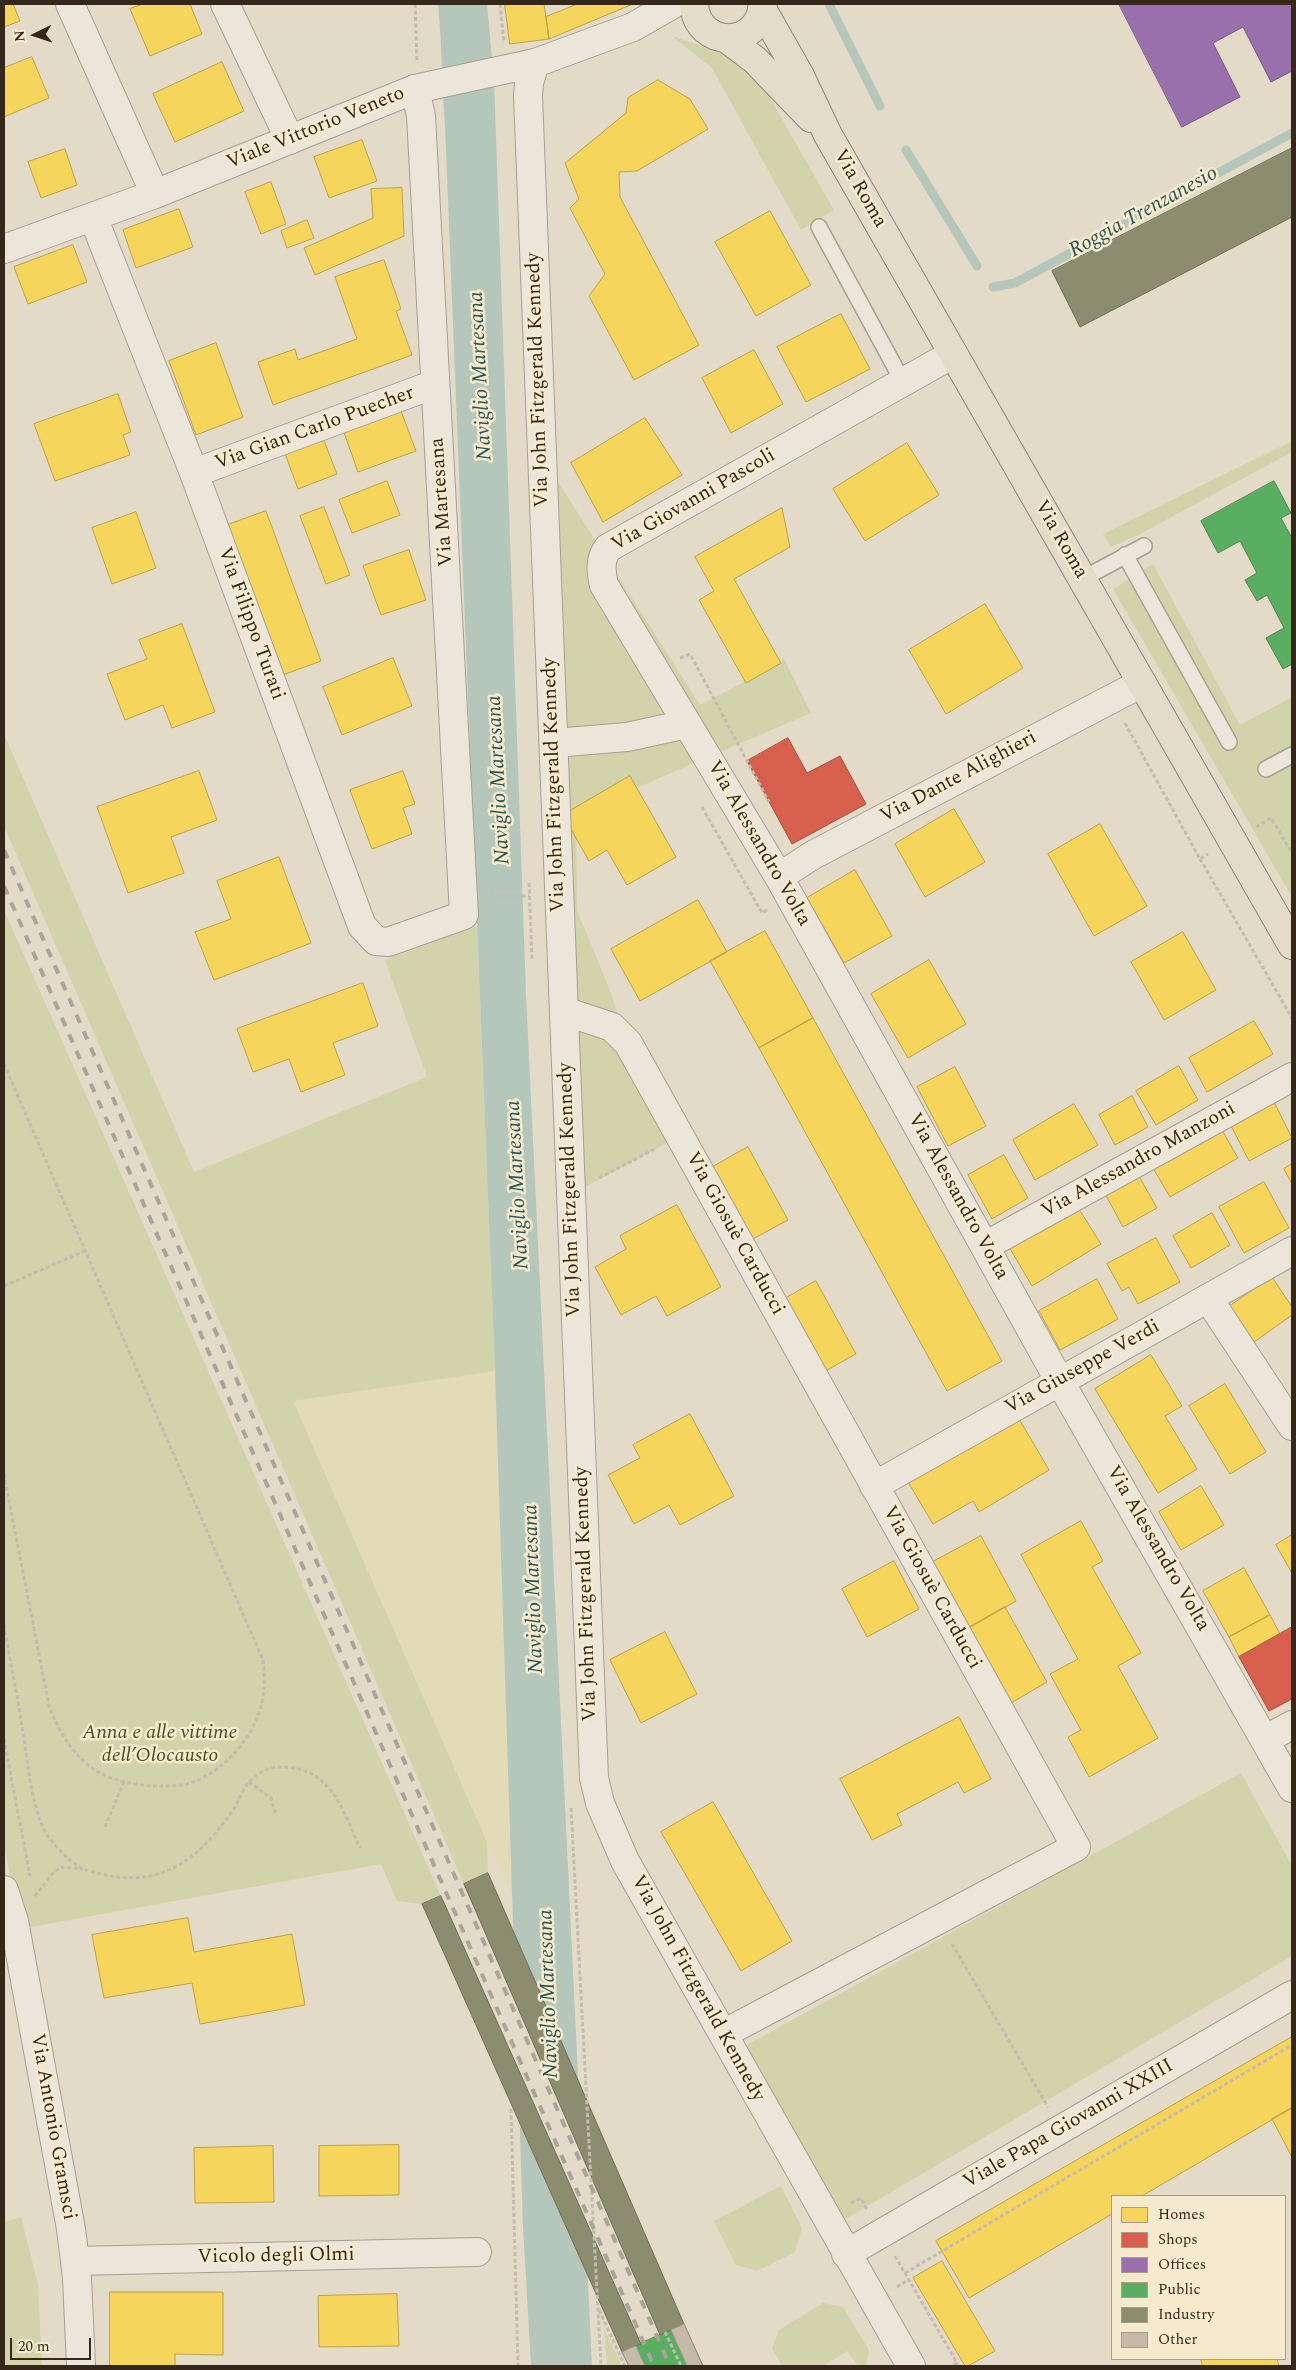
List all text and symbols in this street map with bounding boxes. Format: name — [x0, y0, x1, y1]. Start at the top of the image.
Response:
north arrow — [10, 10, 60, 60]
text: N — [9, 30, 30, 43]
street label: Viale Vittorio Veneto — [223, 82, 409, 176]
street label: Via Roma — [827, 145, 891, 233]
water label: Roggia Trenzanesio — [1065, 162, 1223, 264]
street label: Via John Fitzgerald Kennedy — [523, 252, 555, 508]
water label: Naviglio Martesana — [465, 291, 499, 461]
street label: Via Gian Carlo Puecher — [212, 382, 418, 476]
street label: Via Martesana — [427, 437, 459, 567]
street label: Via Giovanni Pascoli — [608, 444, 780, 558]
street label: Via Roma — [1028, 496, 1092, 584]
street label: Via Filippo Turati — [211, 544, 289, 704]
street label: Via John Fitzgerald Kennedy — [539, 657, 571, 913]
water label: Naviglio Martesana — [483, 695, 517, 865]
street label: Via Dante Alighieri — [877, 727, 1041, 829]
street label: Via Alessandro Volta — [701, 757, 815, 931]
street label: Via John Fitzgerald Kennedy — [555, 1062, 587, 1318]
street label: Via Alessandro Manzoni — [1038, 1098, 1240, 1224]
water label: Naviglio Martesana — [502, 1100, 536, 1270]
street label: Via Alessandro Volta — [901, 1109, 1013, 1285]
street label: Via Giosuè Carducci — [679, 1148, 789, 1320]
street label: Via Giuseppe Verdi — [1001, 1315, 1165, 1421]
street label: Via Alessandro Volta — [1100, 1462, 1214, 1636]
street label: Via John Fitzgerald Kennedy — [571, 1466, 603, 1722]
street label: Via Giosuè Carducci — [876, 1502, 986, 1674]
water label: Naviglio Martesana — [519, 1504, 551, 1674]
park label: Anna e alle vittime dell’Olocausto — [83, 1722, 237, 1769]
street label: Via John Fitzgerald Kennedy — [625, 1872, 769, 2106]
water label: Naviglio Martesana — [534, 1909, 566, 2079]
street label: Via Antonio Gramsci — [24, 2032, 80, 2222]
street label: Viale Papa Giovanni XXIII — [960, 2055, 1178, 2195]
legend — [1111, 2195, 1286, 2360]
text: Homes — [1158, 2203, 1205, 2226]
text: Shops — [1158, 2228, 1198, 2251]
street label: Vicolo degli Olmi — [197, 2244, 355, 2270]
text: Offices — [1158, 2253, 1206, 2276]
text: Public — [1158, 2278, 1201, 2301]
text: Industry — [1158, 2303, 1214, 2326]
scale bar — [12, 2328, 94, 2360]
text: Other — [1158, 2328, 1197, 2351]
text: 20 m — [18, 2335, 50, 2358]

